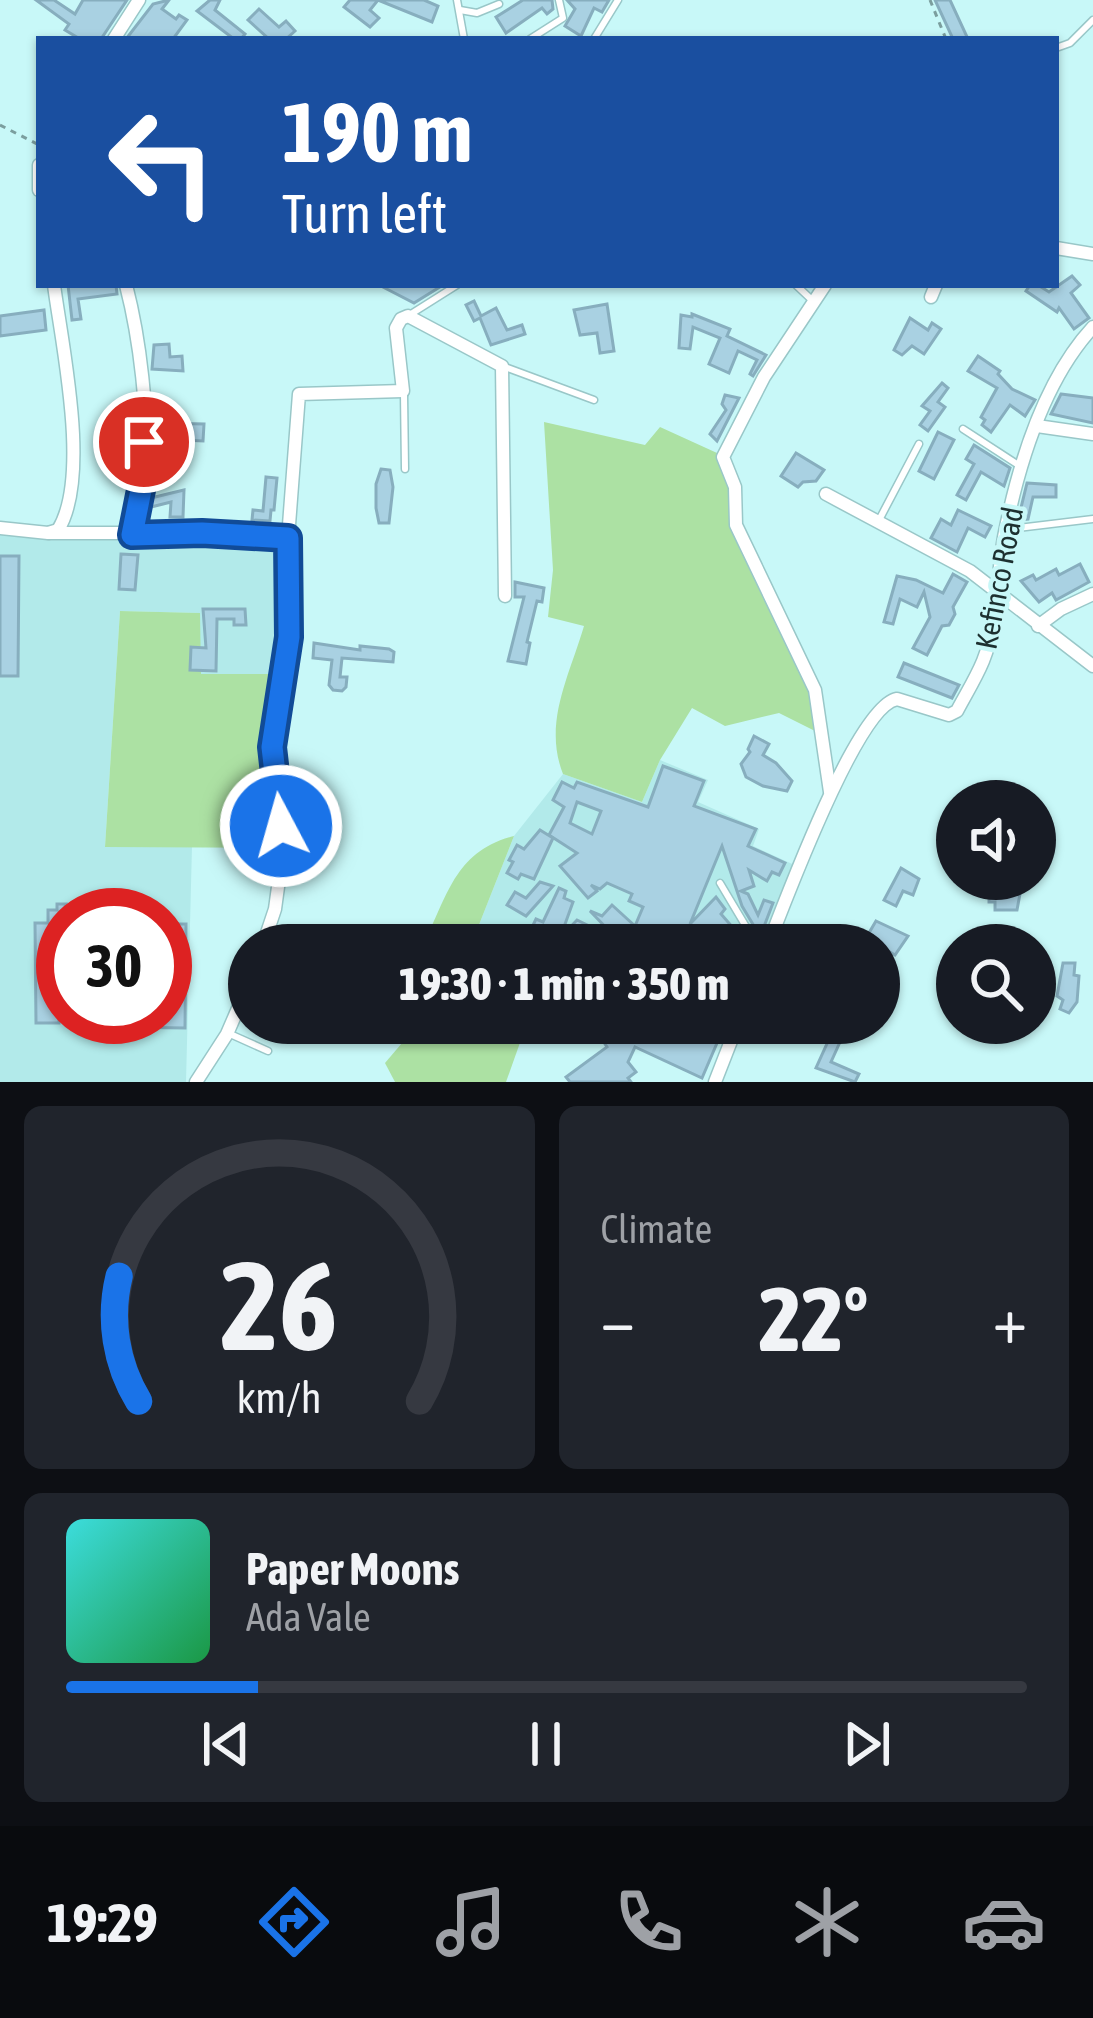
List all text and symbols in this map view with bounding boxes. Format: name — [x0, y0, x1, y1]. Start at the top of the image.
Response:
icon: left — [84, 84, 240, 240]
text: 190 m — [282, 84, 472, 180]
text: Turn left — [282, 183, 447, 244]
pin — [93, 391, 195, 493]
icon: arrive — [111, 409, 177, 475]
street label: Kefinco Road — [969, 504, 1029, 652]
position arrow — [218, 763, 344, 889]
map controls — [936, 780, 1056, 1044]
button: sound — [936, 780, 1056, 900]
speed limit sign: 30 — [36, 888, 192, 1044]
button: search — [936, 924, 1056, 1044]
text: 19:30 · 1 min · 350 m — [399, 958, 729, 1010]
text: Climate — [601, 1207, 712, 1251]
text: 26 — [221, 1233, 338, 1376]
text: 22° — [759, 1267, 868, 1370]
text: − — [601, 1281, 635, 1357]
text: + — [993, 1281, 1027, 1357]
text: km/h — [237, 1372, 322, 1421]
text: Paper Moons — [246, 1543, 459, 1595]
text: Ada Vale — [246, 1595, 371, 1639]
icon: previous — [193, 1711, 259, 1777]
icon: pause — [513, 1711, 579, 1777]
icon: next — [834, 1711, 900, 1777]
icon: directions — [252, 1880, 336, 1964]
icon: music — [429, 1880, 513, 1964]
icon: phone — [607, 1880, 691, 1964]
icon: climate — [785, 1880, 869, 1964]
icon: car — [962, 1880, 1046, 1964]
text: 19:29 — [47, 1892, 158, 1953]

